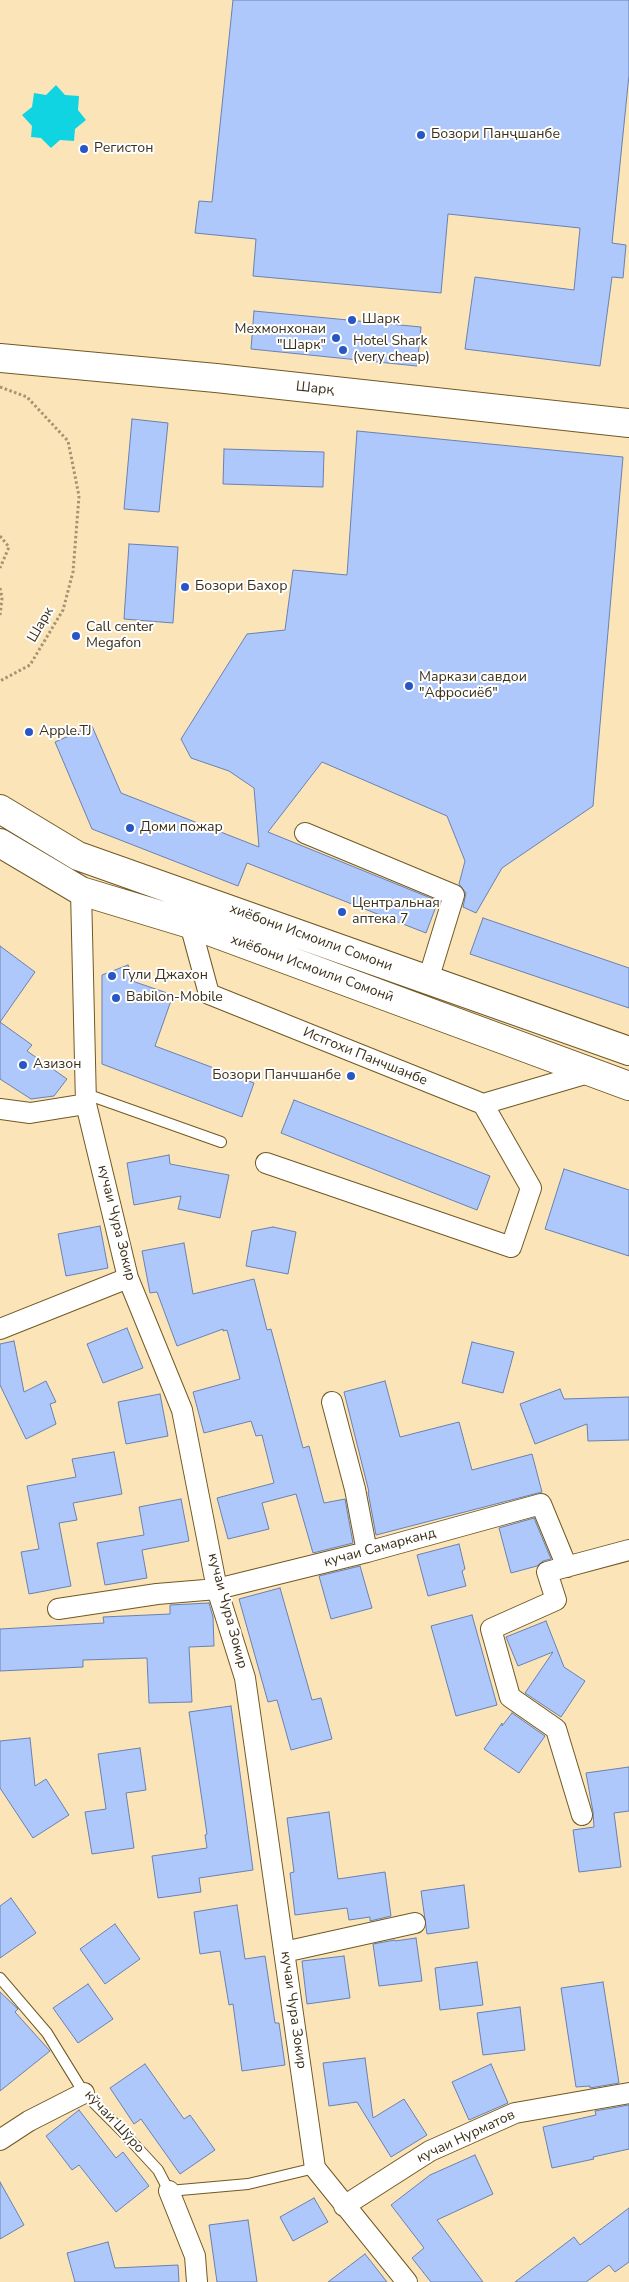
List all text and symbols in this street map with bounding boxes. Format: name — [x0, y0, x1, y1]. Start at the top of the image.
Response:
place label: Бозори Панҷшанбе — [431, 127, 560, 143]
marker: Бозори Панҷшанбе — [415, 129, 427, 141]
place label: Регистон — [94, 141, 153, 157]
marker: Регистон — [78, 143, 90, 155]
place label: Шарк — [362, 312, 400, 328]
marker: Шарк — [346, 314, 358, 326]
place label: Мехмонхонаи "Шарк" — [235, 322, 326, 354]
marker: Мехмонхонаи "Шарк" — [330, 332, 342, 344]
place label: Hotel Shark (very cheap) — [353, 334, 430, 367]
marker: Hotel Shark (very cheap) — [337, 344, 349, 356]
street label: Шарқ — [295, 379, 335, 399]
place label: Бозори Бахор — [195, 579, 287, 595]
marker: Бозори Бахор — [179, 581, 191, 593]
street label: Шарк — [24, 604, 58, 646]
place label: Call center Megafon — [86, 620, 154, 652]
marker: Call center Megafon — [70, 630, 82, 642]
place label: Маркази савдои "Афросиёб" — [419, 670, 527, 702]
marker: Маркази савдои "Афросиёб" — [403, 680, 415, 692]
place label: Apple.TJ — [39, 724, 92, 740]
marker: Apple.TJ — [23, 726, 35, 738]
place label: Доми пожар — [140, 820, 223, 836]
marker: Доми пожар — [124, 822, 136, 834]
place label: Центральная аптека 7 — [352, 896, 440, 929]
street label: хиёбони Исмоили Сомони — [227, 901, 395, 975]
marker: Центральная аптека 7 — [336, 906, 348, 918]
street label: хиёбони Исмоили Сомонӣ — [228, 932, 396, 1006]
place label: Гули Джахон — [122, 968, 208, 984]
marker: Гули Джахон — [106, 970, 118, 982]
place label: Babilon-Mobile — [126, 990, 223, 1006]
marker: Babilon-Mobile — [110, 992, 122, 1004]
street label: Истгохи Панчшанбе — [300, 1024, 430, 1090]
place label: Азизон — [33, 1057, 81, 1073]
marker: Азизон — [17, 1059, 29, 1071]
place label: Бозори Панчшанбе — [212, 1068, 341, 1084]
marker: Бозори Панчшанбе — [345, 1070, 357, 1082]
street label: кучаи Чура Зокир — [93, 1163, 139, 1283]
street label: кучаи Самарканд — [322, 1525, 438, 1571]
street label: кучаи Чура Зокир — [204, 1551, 250, 1671]
street label: кучаи Чура Зокир — [276, 1950, 310, 2070]
street label: кўчаи Шўро — [81, 2087, 147, 2157]
street label: кучаи Нурматов — [414, 2107, 518, 2167]

